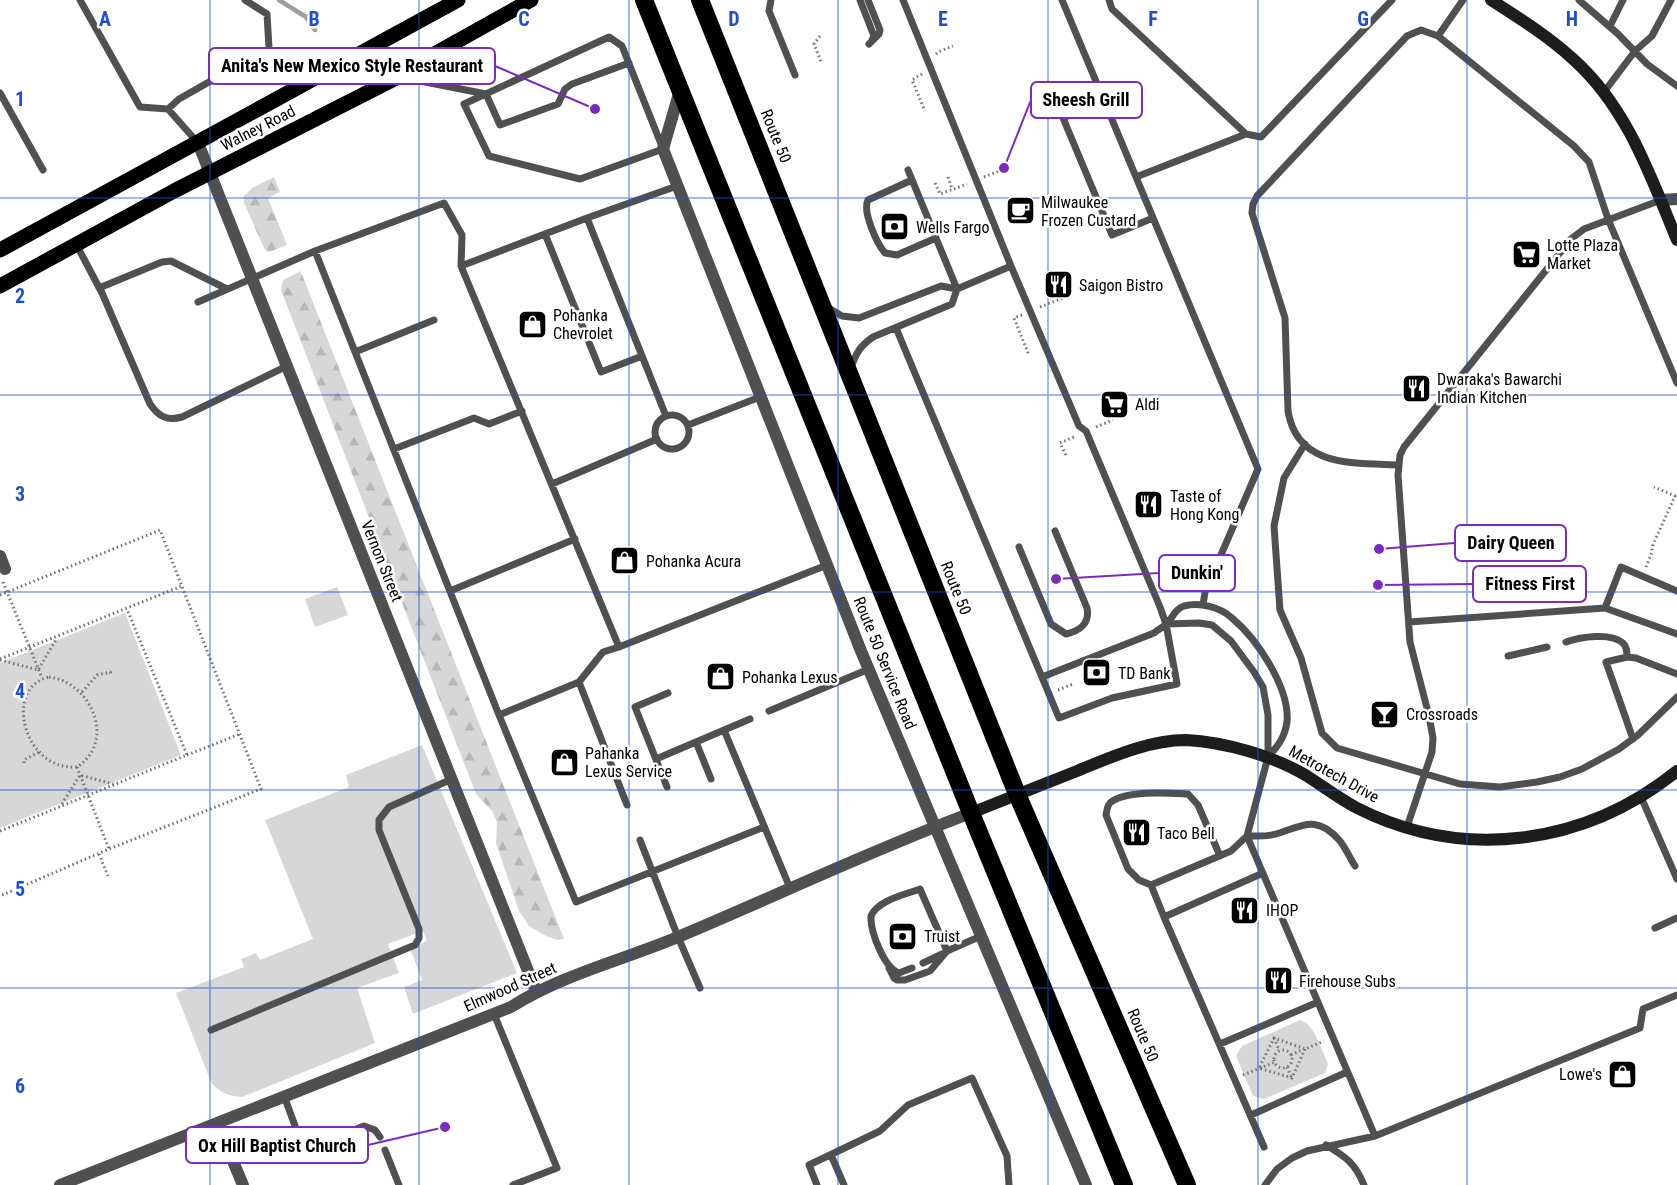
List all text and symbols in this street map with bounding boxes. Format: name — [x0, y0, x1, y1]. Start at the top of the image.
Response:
text: A — [99, 7, 111, 31]
text: B — [308, 7, 320, 31]
text: C — [518, 7, 530, 31]
text: D — [728, 7, 740, 31]
text: E — [938, 7, 948, 31]
text: F — [1148, 7, 1158, 31]
text: G — [1357, 7, 1369, 31]
text: H — [1566, 7, 1578, 31]
callout: Anita's New Mexico Style Restaurant — [209, 48, 495, 84]
text: Anita's New Mexico Style Restaurant — [221, 55, 484, 76]
callout: Sheesh Grill — [1031, 82, 1142, 118]
text: 1 — [15, 87, 25, 111]
text: Sheesh Grill — [1042, 89, 1130, 110]
street label: Walney Road — [218, 101, 298, 155]
street label: Route 50 — [757, 106, 795, 166]
place label: Milwaukee Frozen Custard — [1041, 193, 1136, 230]
cafe icon: Milwaukee Frozen Custard — [1004, 195, 1036, 227]
bank icon: Wells Fargo — [879, 211, 911, 243]
place label: Wells Fargo — [916, 218, 990, 237]
place label: Lotte Plaza Market — [1547, 236, 1618, 273]
supermarket icon: Lotte Plaza Market — [1510, 238, 1542, 270]
restaurant icon: Saigon Bistro — [1042, 269, 1074, 301]
place label: Saigon Bistro — [1079, 276, 1163, 295]
text: 2 — [15, 284, 25, 308]
place label: Pohanka Chevrolet — [553, 306, 613, 343]
shop icon: Pohanka Chevrolet — [516, 308, 548, 340]
place label: Dwaraka's Bawarchi Indian Kitchen — [1437, 370, 1562, 407]
restaurant icon: Dwaraka's Bawarchi Indian Kitchen — [1400, 372, 1432, 404]
supermarket icon: Aldi — [1098, 388, 1130, 420]
place label: Aldi — [1135, 395, 1160, 414]
text: 3 — [15, 482, 25, 506]
place label: Taste of Hong Kong — [1170, 487, 1239, 524]
restaurant icon: Taste of Hong Kong — [1133, 489, 1165, 521]
street label: Vernon Street — [357, 518, 407, 605]
callout: Dairy Queen — [1455, 525, 1566, 561]
text: Dairy Queen — [1467, 532, 1555, 553]
shop icon: Pohanka Acura — [609, 545, 641, 577]
place label: Pohanka Acura — [646, 552, 741, 571]
callout: Dunkin' — [1159, 555, 1235, 591]
street label: Route 50 — [937, 558, 975, 618]
text: Dunkin' — [1171, 562, 1223, 583]
callout: Fitness First — [1473, 566, 1586, 602]
text: Fitness First — [1485, 573, 1575, 594]
street label: Route 50 Service Road — [850, 594, 920, 732]
bank icon: TD Bank — [1081, 657, 1113, 689]
shop icon: Pohanka Lexus — [705, 661, 737, 693]
place label: TD Bank — [1118, 664, 1171, 683]
place label: Pohanka Lexus — [742, 668, 838, 687]
text: 4 — [15, 679, 25, 703]
bar icon: Crossroads — [1369, 698, 1401, 730]
place label: Crossroads — [1406, 705, 1478, 724]
street label: Metrotech Drive — [1286, 741, 1382, 807]
place label: Pahanka Lexus Service — [585, 744, 672, 781]
shop icon: Pahanka Lexus Service — [548, 746, 580, 778]
restaurant icon: Taco Bell — [1120, 817, 1152, 849]
place label: Taco Bell — [1157, 824, 1215, 843]
text: 5 — [15, 877, 25, 901]
restaurant icon: IHOP — [1229, 894, 1261, 926]
place label: IHOP — [1266, 901, 1299, 920]
bank icon: Truist — [887, 920, 919, 952]
place label: Truist — [924, 927, 960, 946]
street label: Elmwood Street — [461, 958, 559, 1016]
restaurant icon: Firehouse Subs — [1262, 965, 1294, 997]
place label: Firehouse Subs — [1299, 972, 1396, 991]
street label: Route 50 — [1123, 1006, 1163, 1064]
shop icon: Lowe's — [1607, 1058, 1639, 1090]
place label: Lowe's — [1559, 1065, 1602, 1084]
text: 6 — [15, 1074, 25, 1098]
callout: Ox Hill Baptist Church — [186, 1127, 368, 1163]
text: Ox Hill Baptist Church — [198, 1135, 356, 1156]

